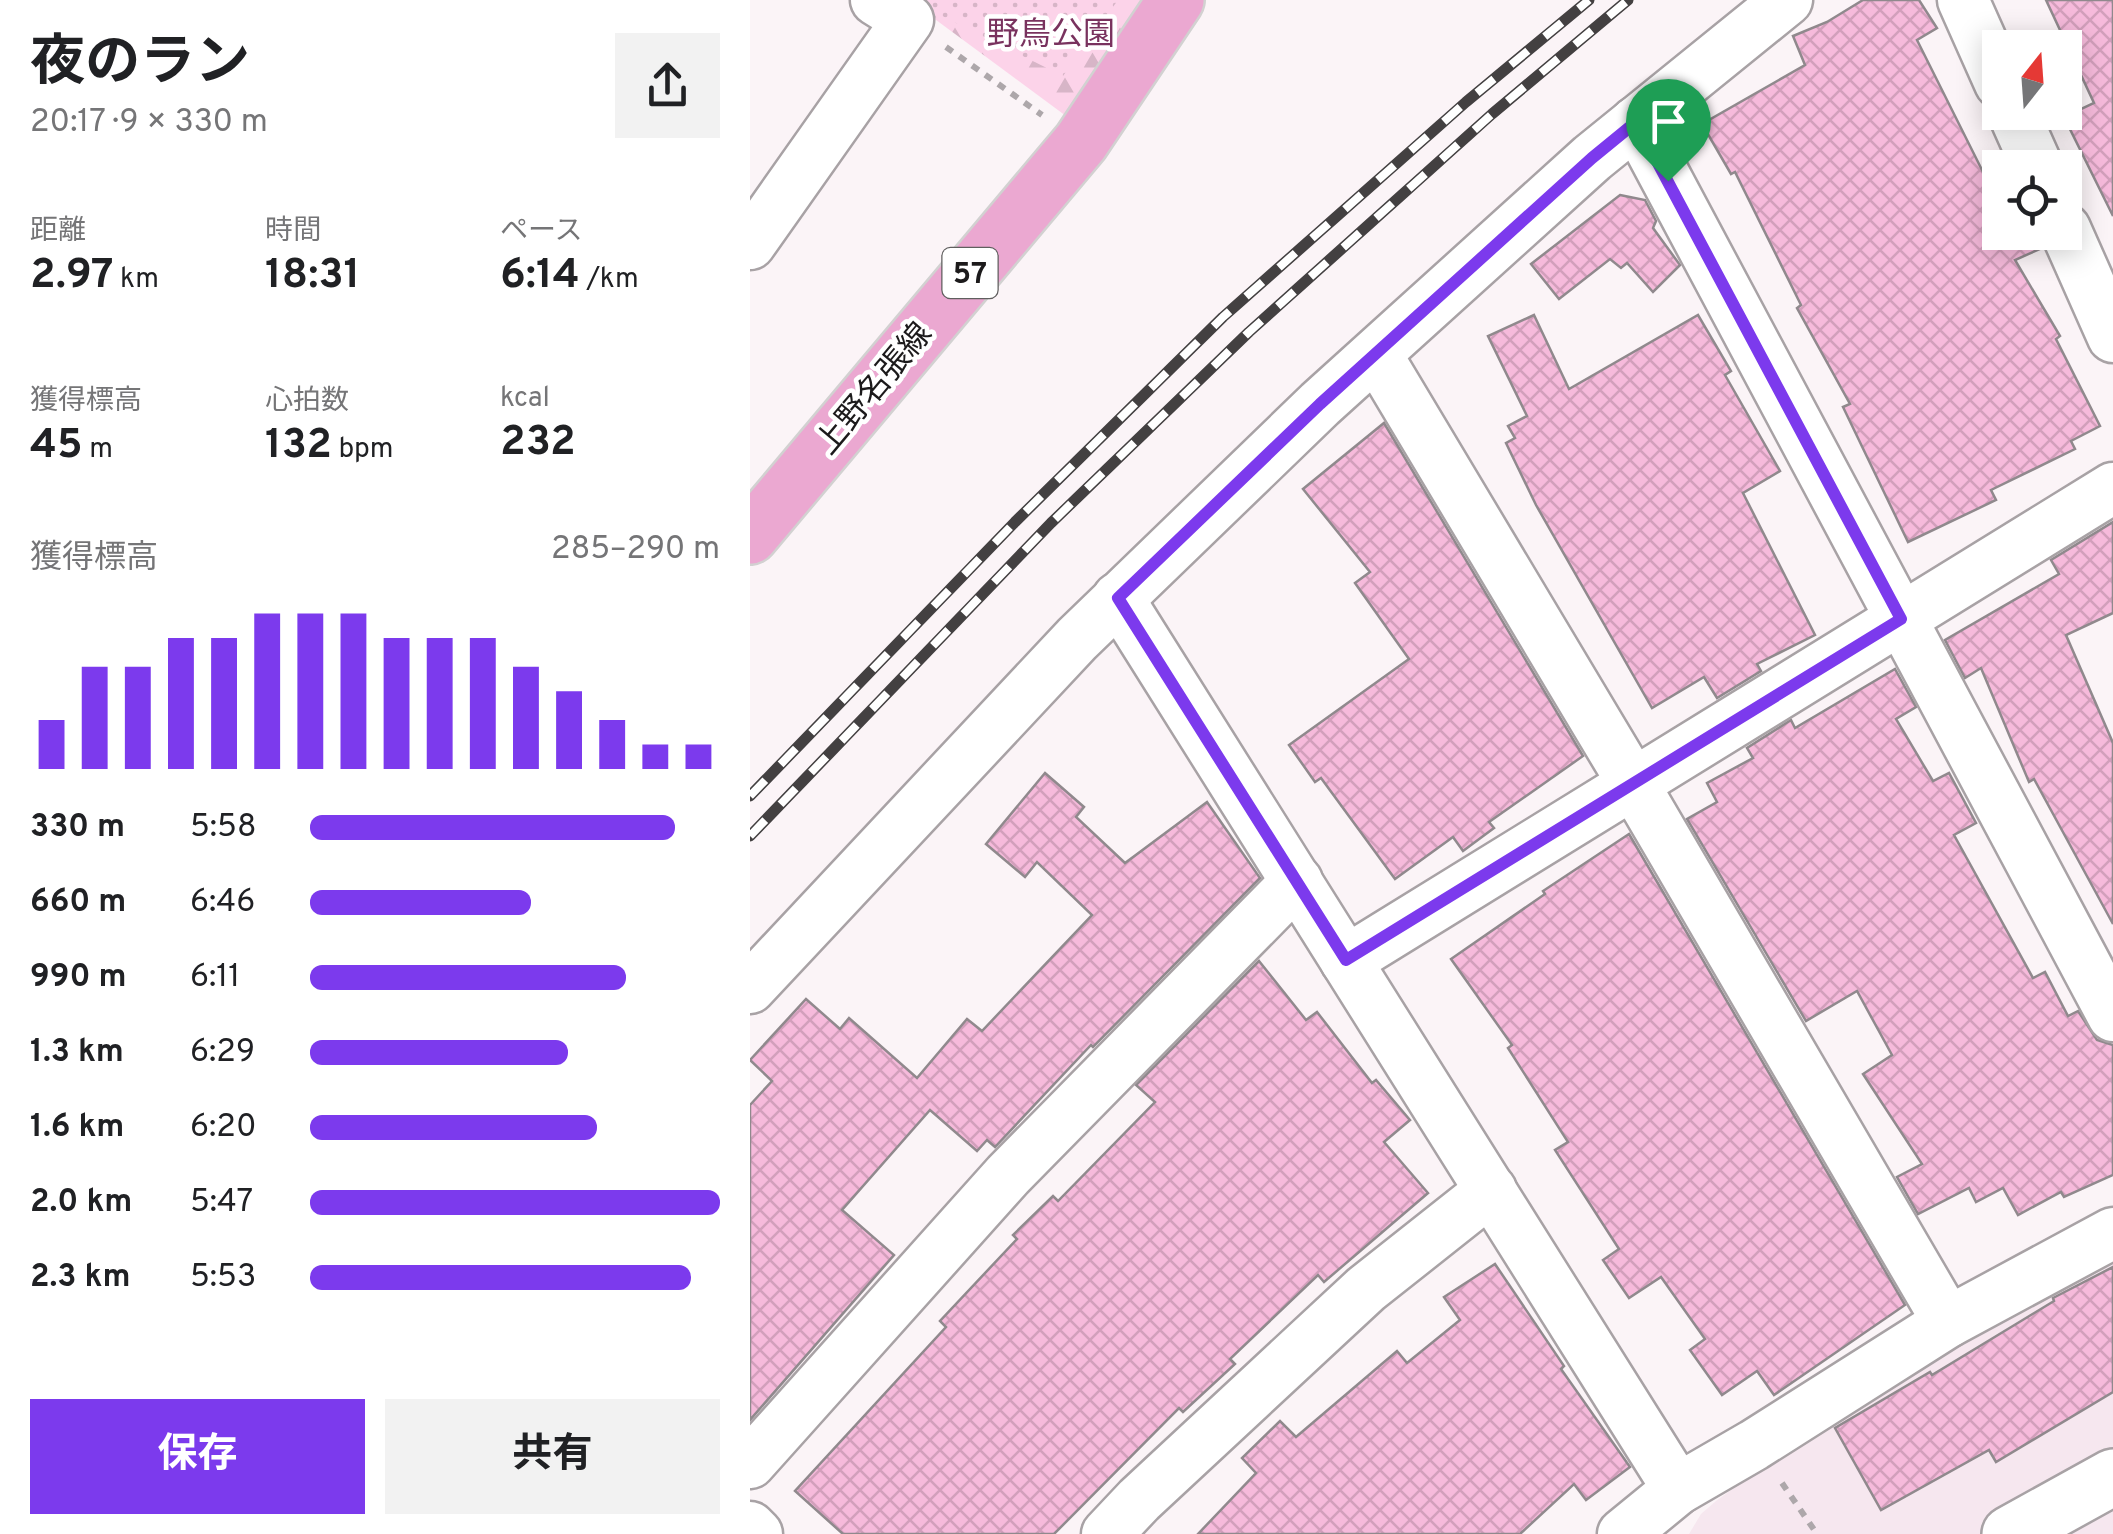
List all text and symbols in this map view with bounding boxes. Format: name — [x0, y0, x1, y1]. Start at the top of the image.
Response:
park label: 野鳥公園 — [987, 16, 1115, 56]
text: 夜のラン — [30, 30, 250, 100]
north arrow — [1982, 30, 2082, 130]
map controls — [1982, 30, 2082, 250]
button: share — [615, 33, 720, 138]
pin — [1626, 79, 1711, 182]
icon: arrive — [1641, 94, 1696, 149]
text: 20:17 · 9 × 330 m — [30, 103, 268, 143]
button: locate — [1982, 150, 2082, 250]
text: 距離 — [30, 214, 86, 250]
text: 時間 — [265, 214, 321, 250]
text: ペース — [500, 214, 583, 250]
road number: 57 — [942, 248, 998, 298]
text: 2.97 — [30, 250, 113, 303]
text: 18:31 — [265, 250, 360, 303]
text: 6:14 — [500, 250, 580, 303]
text: km — [113, 262, 159, 298]
text: /km — [580, 262, 639, 298]
street label: 上野名張線 — [809, 316, 942, 464]
text: kcal — [500, 381, 550, 417]
text: 獲得標高 — [30, 384, 142, 420]
text: 心拍数 — [265, 384, 349, 420]
text: 232 — [500, 417, 576, 470]
text: 45 — [30, 420, 83, 473]
text: 132 — [265, 420, 332, 473]
text: m — [83, 432, 113, 468]
text: bpm — [332, 432, 393, 468]
text: 285–290 m — [551, 530, 720, 570]
text: 獲得標高 — [30, 539, 158, 579]
text: 330 m — [30, 808, 125, 848]
text: 5:58 — [190, 808, 257, 848]
text: 660 m — [30, 883, 126, 923]
text: 6:46 — [190, 883, 255, 923]
text: 990 m — [30, 958, 127, 998]
text: 6:11 — [190, 958, 240, 998]
text: 1.3 km — [30, 1033, 124, 1073]
text: 6:29 — [190, 1033, 255, 1073]
text: 1.6 km — [30, 1108, 124, 1148]
text: 6:20 — [190, 1108, 256, 1148]
text: 2.0 km — [30, 1183, 132, 1223]
text: 5:47 — [190, 1183, 253, 1223]
text: 2.3 km — [30, 1258, 131, 1298]
text: 5:53 — [190, 1258, 256, 1298]
button: 保存 — [30, 1399, 365, 1514]
button: 共有 — [385, 1399, 720, 1514]

